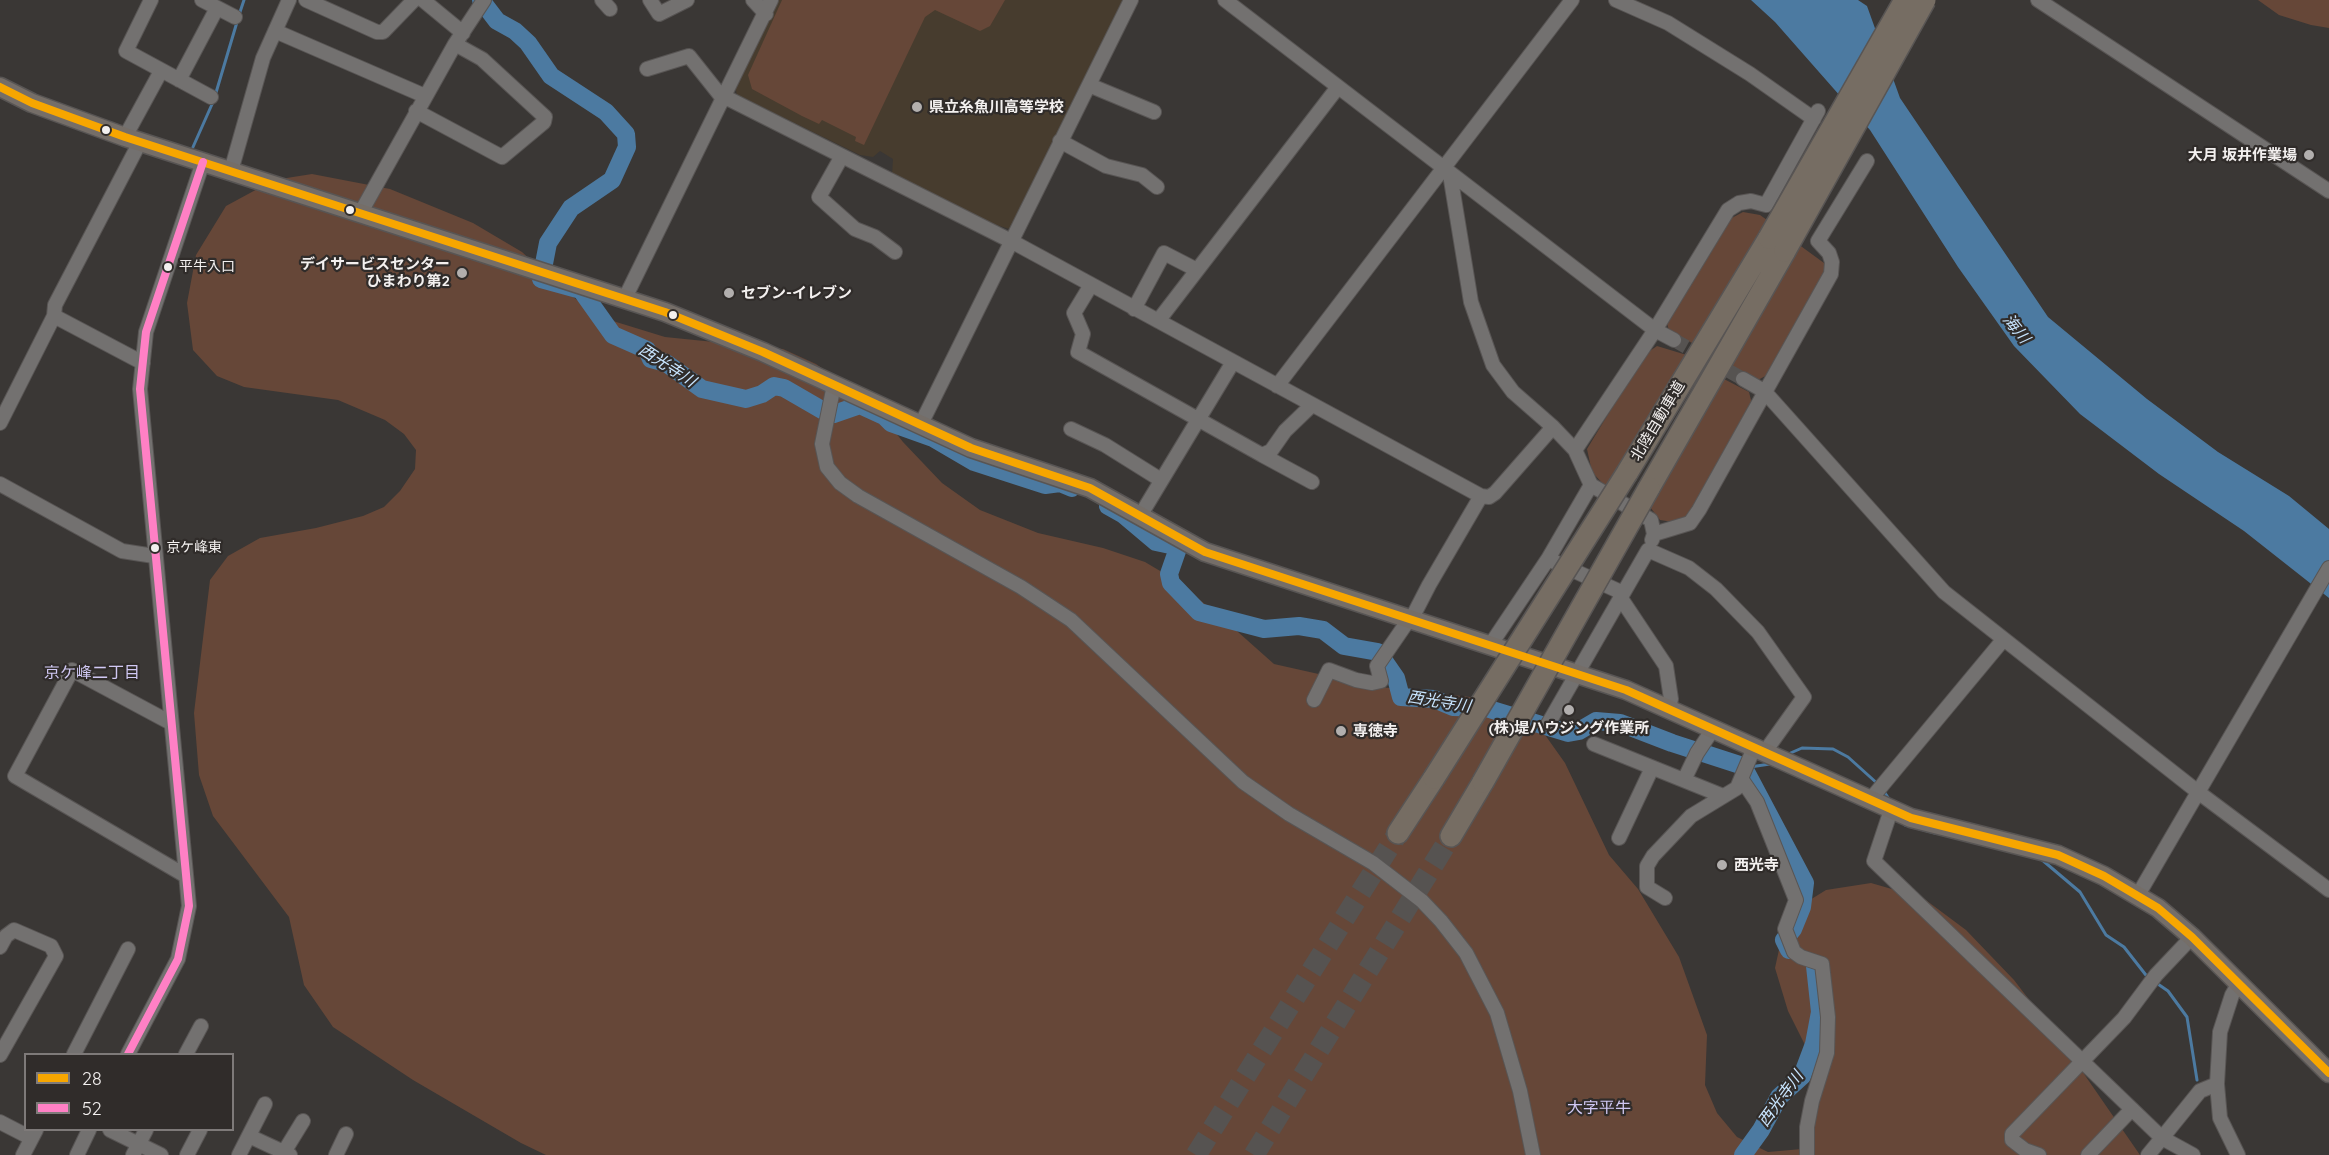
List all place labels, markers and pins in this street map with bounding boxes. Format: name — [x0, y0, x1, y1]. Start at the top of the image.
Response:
place label: 県立糸魚川高等学校 — [929, 98, 1064, 116]
marker: 県立糸魚川高等学校 — [910, 100, 924, 114]
unlabelled marker — [100, 124, 112, 136]
place label: 大月 坂井作業場 — [2188, 146, 2297, 164]
marker: 大月 坂井作業場 — [2302, 148, 2316, 162]
unlabelled marker — [344, 204, 356, 216]
place label: デイサービスセンター ひまわり第2 — [300, 255, 450, 290]
place label: 平牛入口 — [179, 259, 235, 275]
marker: 平牛入口 — [162, 261, 174, 273]
marker: デイサービスセンター ひまわり第2 — [455, 266, 469, 280]
place label: セブン-イレブン — [741, 284, 852, 302]
marker: セブン-イレブン — [722, 286, 736, 300]
unlabelled marker — [667, 309, 679, 321]
place label: 京ケ峰東 — [166, 540, 222, 556]
marker: 京ケ峰東 — [149, 542, 161, 554]
marker: (株)堤ハウジング作業所 — [1562, 703, 1576, 717]
place label: (株)堤ハウジング作業所 — [1489, 719, 1649, 737]
place label: 専徳寺 — [1353, 722, 1398, 740]
marker: 専徳寺 — [1334, 724, 1348, 738]
place label: 西光寺 — [1734, 856, 1779, 874]
marker: 西光寺 — [1715, 858, 1729, 872]

